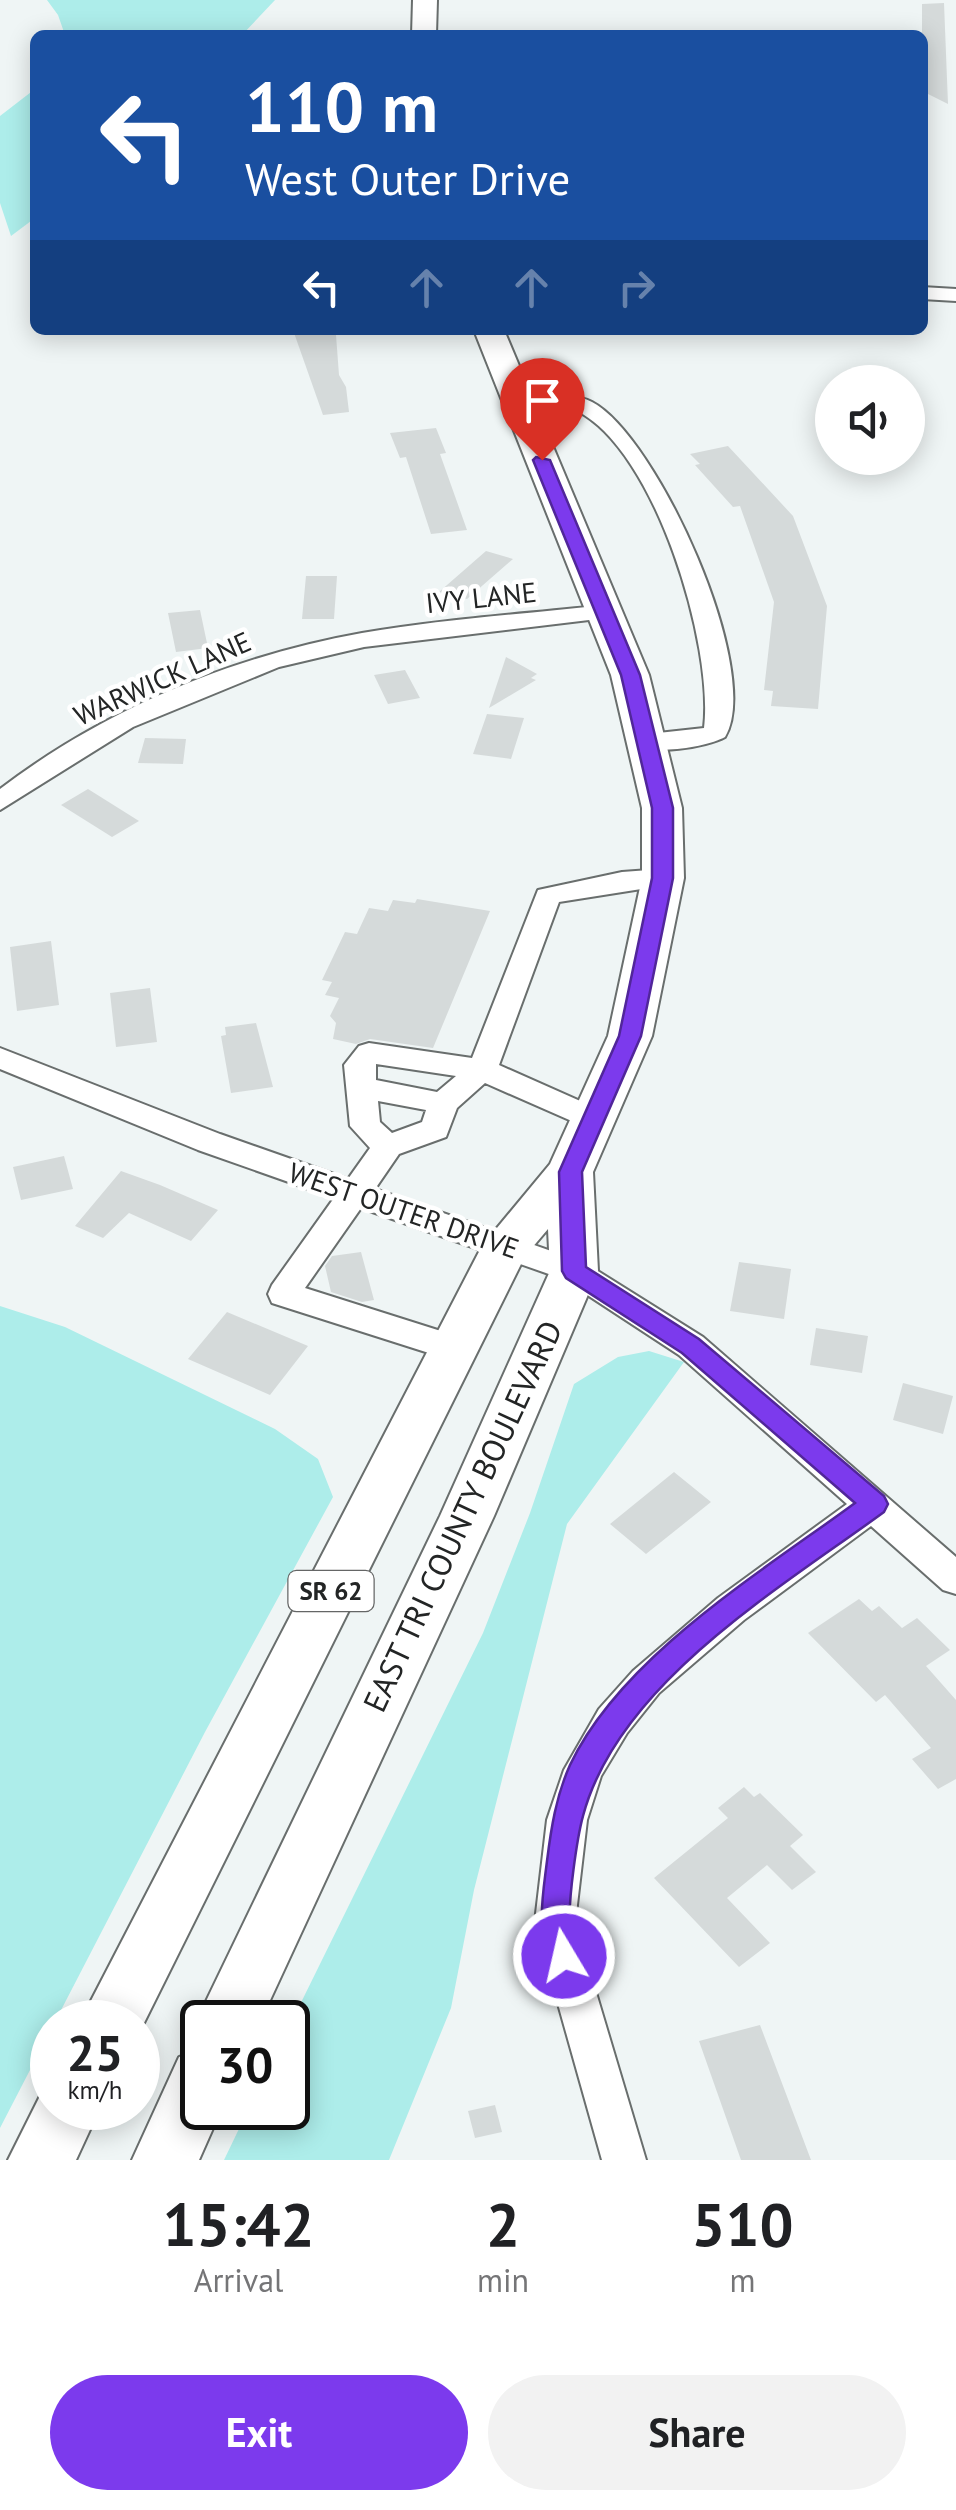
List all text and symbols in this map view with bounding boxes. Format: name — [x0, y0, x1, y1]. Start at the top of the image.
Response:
text: 110 m — [245, 61, 438, 151]
icon: left — [80, 70, 210, 200]
text: West Outer Drive — [245, 149, 570, 207]
icon: left — [294, 260, 349, 315]
icon: ahead — [399, 260, 454, 315]
icon: ahead — [504, 260, 559, 315]
icon: right — [609, 260, 664, 315]
pin — [500, 358, 585, 461]
map controls — [815, 365, 925, 475]
button: sound — [815, 365, 925, 475]
icon: arrive — [515, 373, 570, 428]
street label: IVY LANE — [424, 573, 538, 621]
street label: WARWICK LANE — [68, 622, 256, 734]
street label: WEST OUTER DRIVE — [284, 1153, 524, 1267]
street label: EAST TRI COUNTY BOULEVARD — [353, 1314, 571, 1718]
road number: SR 62 — [288, 1571, 374, 1611]
position arrow — [512, 1904, 616, 2008]
speed limit sign: 30 — [180, 2000, 310, 2130]
text: 25 — [67, 2020, 123, 2085]
text: km/h — [68, 2074, 122, 2106]
text: 15:42 — [162, 2185, 315, 2263]
text: 2 — [486, 2185, 520, 2263]
text: 510 — [692, 2185, 794, 2263]
text: Arrival — [194, 2259, 283, 2301]
text: min — [477, 2259, 529, 2301]
text: m — [730, 2259, 756, 2301]
button: Exit — [50, 2375, 468, 2490]
button: Share — [488, 2375, 906, 2490]

